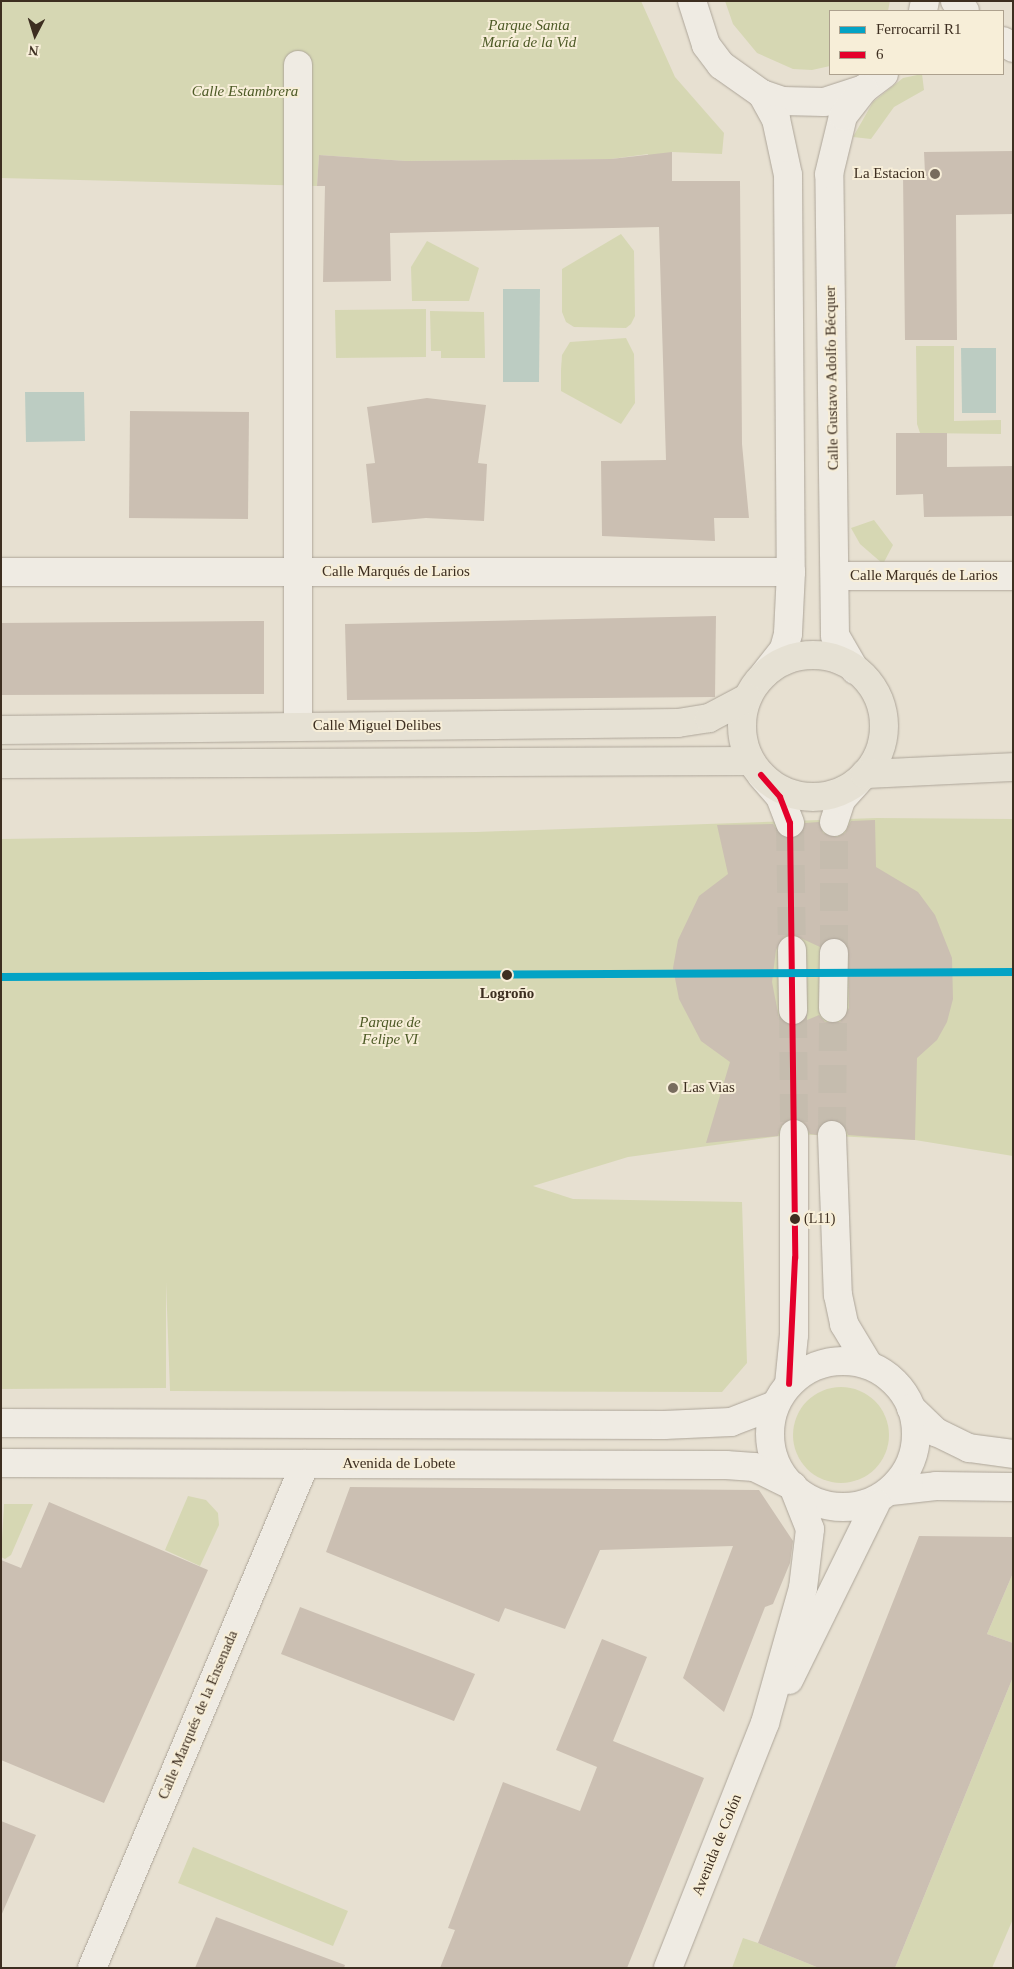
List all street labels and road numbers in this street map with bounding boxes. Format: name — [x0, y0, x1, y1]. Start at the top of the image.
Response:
street label: Calle Gustavo Adolfo Bécquer — [821, 285, 843, 471]
street label: Calle Marqués de Larios — [322, 563, 470, 581]
street label: Calle Marqués de Larios — [850, 567, 998, 585]
street label: Calle Miguel Delibes — [313, 717, 441, 735]
street label: Avenida de Lobete — [342, 1455, 456, 1473]
street label: Calle Marqués de la Ensenada — [154, 1628, 242, 1802]
street label: Avenida de Colón — [688, 1792, 746, 1898]

